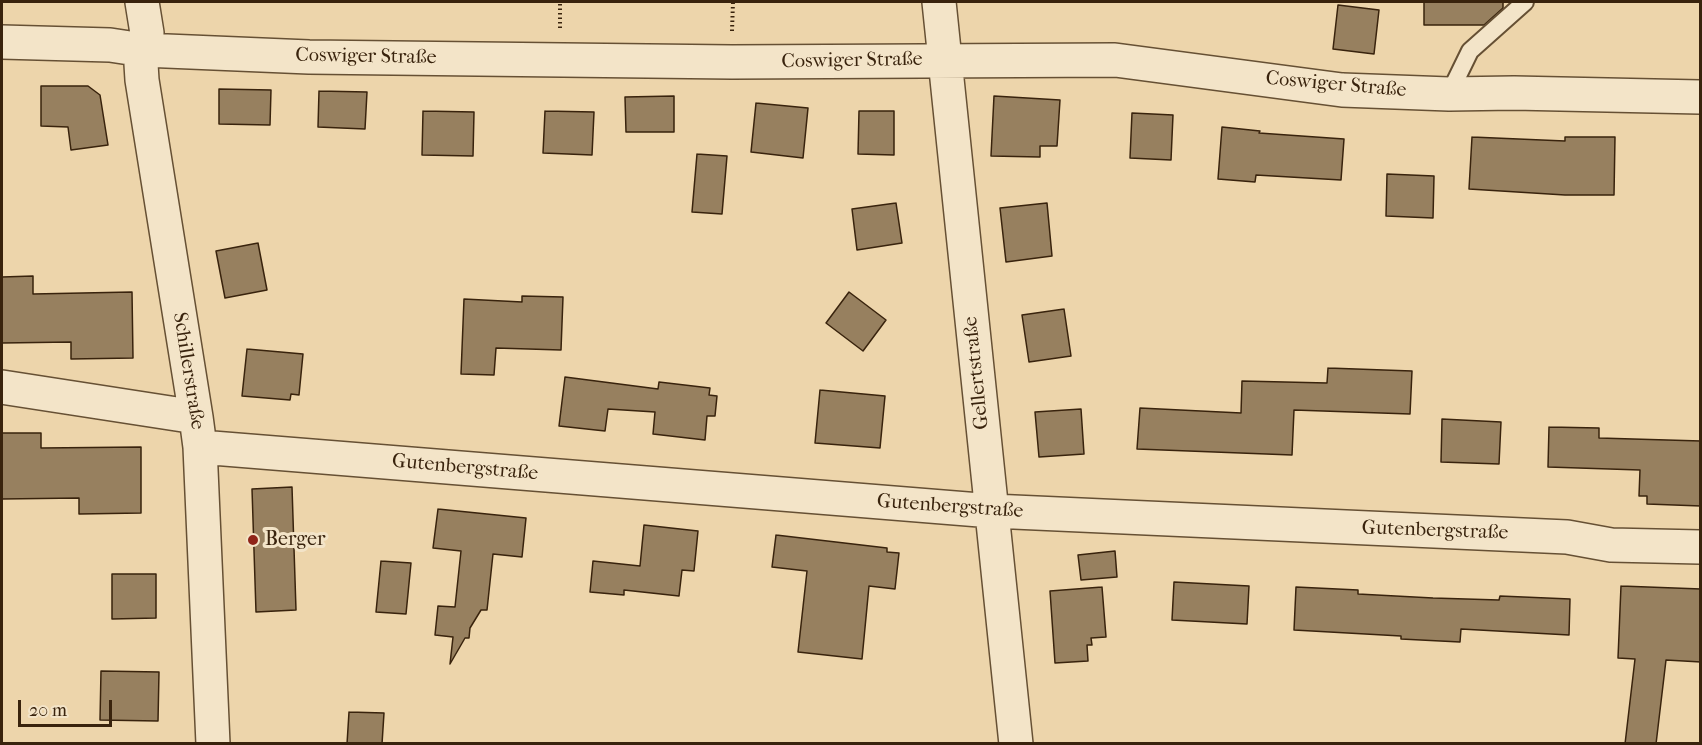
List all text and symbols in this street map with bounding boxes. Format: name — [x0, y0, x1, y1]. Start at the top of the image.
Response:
street label: Coswiger Straße — [295, 44, 437, 70]
street label: Coswiger Straße — [781, 48, 923, 74]
street label: Coswiger Straße — [1265, 67, 1407, 103]
street label: Schillerstraße — [167, 311, 209, 431]
street label: Gellertstraße — [959, 315, 995, 431]
street label: Gutenbergstraße — [391, 450, 539, 486]
street label: Gutenbergstraße — [876, 490, 1024, 524]
street label: Gutenbergstraße — [1361, 516, 1509, 546]
place label: Berger — [265, 528, 325, 552]
marker: Berger — [246, 533, 260, 547]
scale bar — [21, 688, 116, 726]
text: 20 m — [29, 700, 67, 721]

